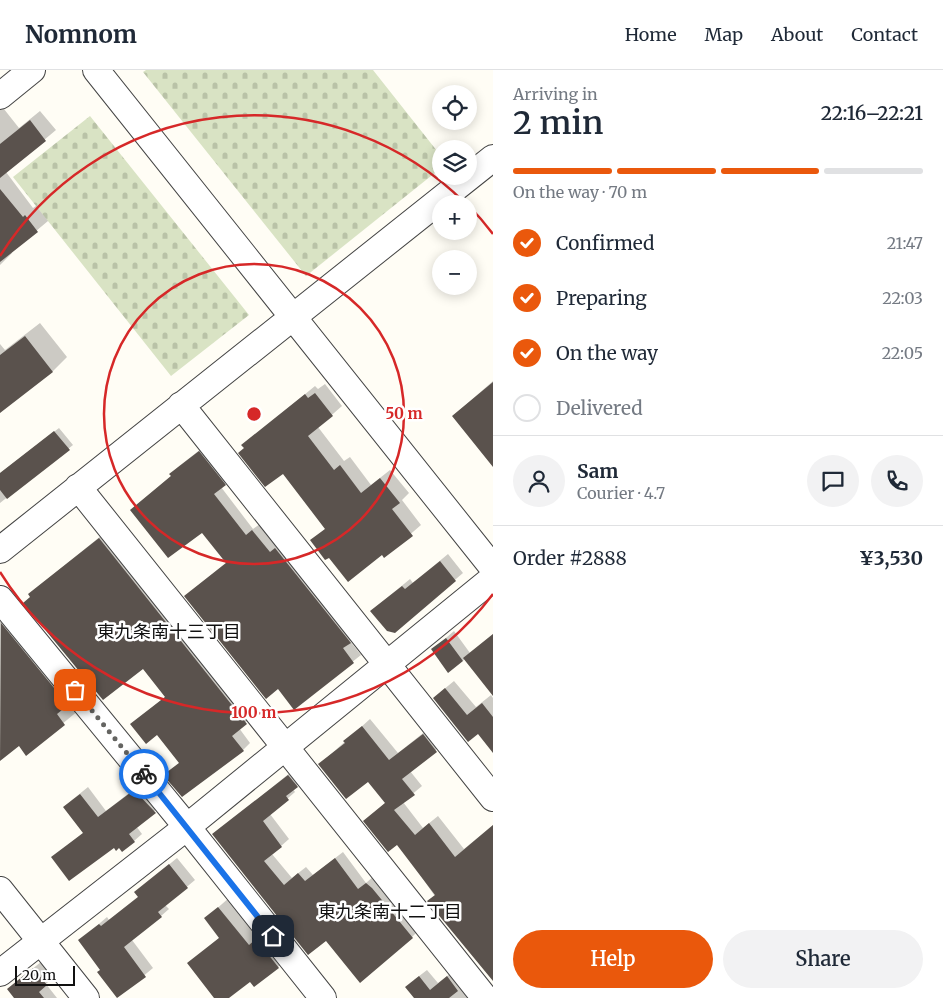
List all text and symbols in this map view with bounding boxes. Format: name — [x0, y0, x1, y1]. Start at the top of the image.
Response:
text: Nomnom — [25, 19, 137, 50]
text: Home — [625, 23, 677, 46]
text: Map — [705, 23, 743, 46]
text: About — [771, 23, 823, 46]
text: Contact — [851, 23, 918, 46]
text: Arriving in — [513, 84, 598, 104]
map controls — [432, 85, 477, 295]
button: locate — [432, 85, 477, 130]
text: 22:16–22:21 — [821, 101, 923, 125]
text: 2 min — [513, 103, 603, 143]
button: layers — [432, 140, 477, 185]
text: On the way · 70 m — [513, 182, 647, 202]
button: + — [432, 195, 477, 240]
icon: check — [513, 229, 541, 257]
text: Confirmed — [556, 231, 654, 255]
text: 21:47 — [887, 233, 923, 253]
button: − — [432, 250, 477, 295]
icon: check — [513, 284, 541, 312]
text: Preparing — [556, 286, 647, 310]
text: 22:03 — [882, 288, 923, 308]
icon: check — [513, 339, 541, 367]
text: On the way — [556, 341, 658, 365]
text: 22:05 — [882, 343, 923, 363]
text: Delivered — [556, 396, 643, 420]
text: 50 m — [385, 404, 423, 423]
centre of rings — [245, 405, 263, 423]
button: person — [513, 455, 565, 507]
button: chat — [807, 455, 859, 507]
button: phone — [871, 455, 923, 507]
text: Sam — [577, 459, 618, 483]
text: Courier · 4.7 — [577, 483, 665, 503]
text: Order #2888 — [513, 546, 627, 570]
text: ¥3,530 — [859, 546, 923, 570]
district label: 東九条南十三丁目 — [97, 620, 241, 643]
pin — [54, 669, 96, 711]
icon: bag — [61, 676, 89, 704]
text: 100 m — [232, 703, 276, 722]
courier — [119, 749, 169, 799]
icon: bike — [130, 760, 158, 788]
district label: 東九条南十二丁目 — [318, 900, 462, 923]
pin — [252, 915, 294, 957]
icon: home — [259, 922, 287, 950]
button: Help — [513, 930, 713, 988]
button: Share — [723, 930, 923, 988]
scale bar — [15, 963, 75, 986]
text: 20 m — [22, 966, 56, 984]

